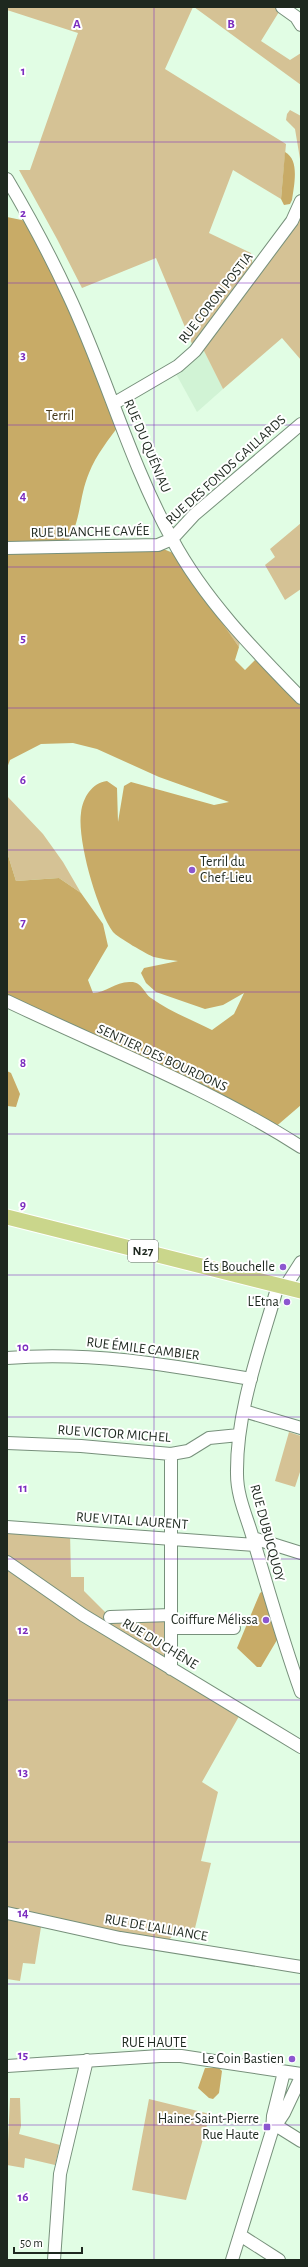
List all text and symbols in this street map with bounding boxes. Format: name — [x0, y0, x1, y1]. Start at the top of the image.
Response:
text: A — [73, 18, 81, 31]
text: B — [227, 18, 235, 31]
text: 1 — [21, 65, 25, 78]
text: 2 — [20, 207, 26, 220]
street label: RUE CORON POSTIA — [176, 250, 256, 346]
text: 3 — [20, 349, 26, 362]
street label: RUE DU QUÉNIAU — [121, 396, 176, 495]
park label: Terril — [46, 409, 74, 423]
street label: RUE DES FONDS GAILLARDS — [163, 413, 289, 527]
text: 4 — [20, 490, 27, 503]
street label: RUE BLANCHE CAVÉE — [31, 521, 150, 540]
text: 5 — [20, 632, 26, 645]
text: 6 — [20, 774, 26, 787]
place label: Terril du Chef-Lieu — [200, 855, 252, 885]
marker: Terril du Chef-Lieu — [187, 865, 197, 875]
text: 7 — [20, 916, 26, 929]
street label: SENTIER DES BOURDONS — [95, 1022, 229, 1094]
text: 8 — [20, 1057, 26, 1070]
text: 9 — [20, 1199, 26, 1212]
road number: N27 — [128, 1240, 158, 1262]
place label: Éts Bouchelle — [203, 1257, 275, 1274]
marker: Éts Bouchelle — [278, 1262, 288, 1272]
place label: L'Etna — [248, 1295, 280, 1309]
marker: L'Etna — [282, 1297, 292, 1307]
street label: RUE ÉMILE CAMBIER — [86, 1332, 201, 1363]
text: 10 — [17, 1341, 29, 1354]
street label: RUE VICTOR MICHEL — [57, 1423, 171, 1445]
text: 11 — [18, 1482, 28, 1495]
street label: RUE DUBUCQUOY — [247, 1483, 287, 1584]
street label: RUE VITAL LAURENT — [76, 1510, 189, 1532]
place label: Coiffure Mélissa — [171, 1613, 259, 1627]
street label: RUE DU CHÊNE — [120, 1614, 201, 1672]
marker: Coiffure Mélissa — [261, 1615, 271, 1625]
text: 12 — [18, 1624, 28, 1637]
text: 13 — [18, 1766, 29, 1779]
text: 14 — [17, 1907, 29, 1920]
street label: RUE DE L'ALLIANCE — [103, 1912, 209, 1944]
street label: RUE HAUTE — [121, 2036, 187, 2050]
text: 15 — [18, 2049, 29, 2062]
place label: Le Coin Bastien — [202, 2052, 284, 2066]
marker: Le Coin Bastien — [287, 2054, 297, 2064]
place label: Haine-Saint-Pierre Rue Haute — [158, 2112, 259, 2142]
marker: Haine-Saint-Pierre Rue Haute — [262, 2122, 272, 2132]
text: 16 — [18, 2191, 28, 2204]
scale bar — [14, 2229, 82, 2255]
text: 50 m — [20, 2237, 43, 2249]

